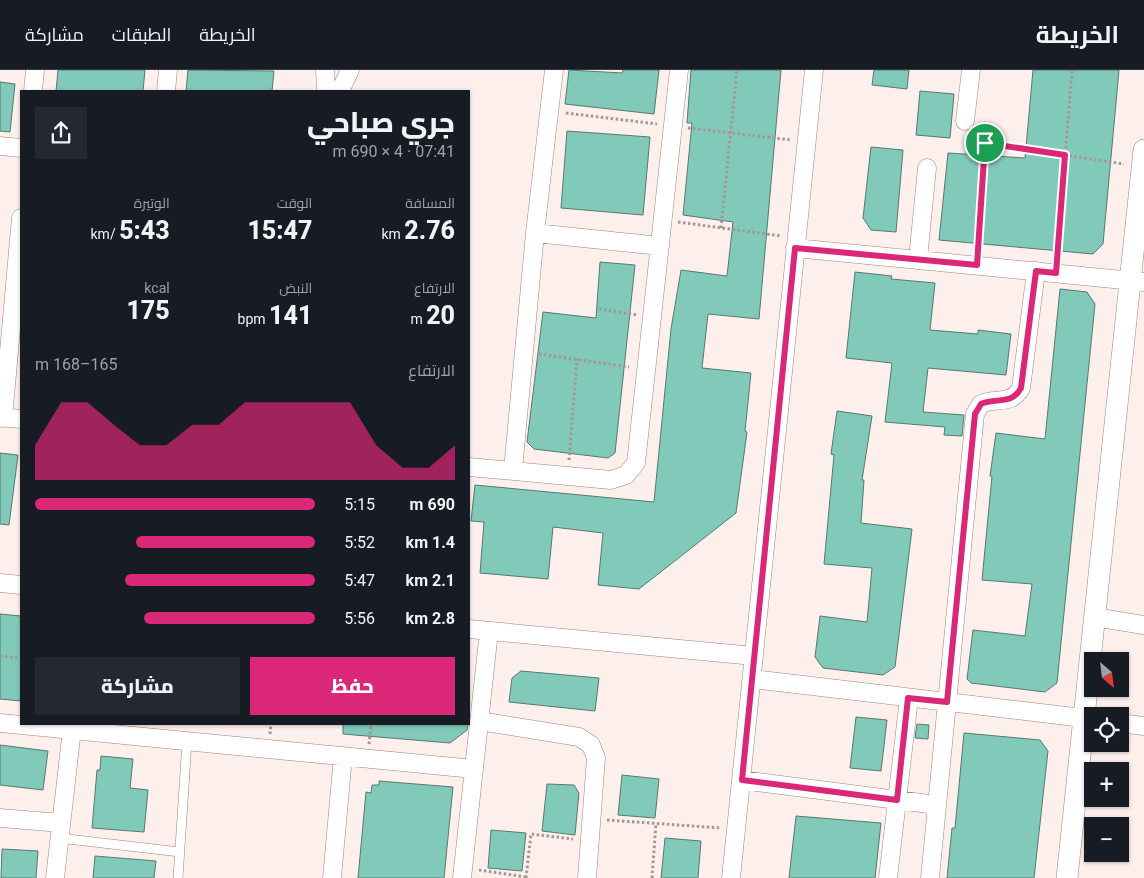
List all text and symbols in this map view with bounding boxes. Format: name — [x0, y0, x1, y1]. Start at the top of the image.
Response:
text: الخريطة — [1036, 21, 1119, 49]
text: مشاركة — [25, 24, 84, 45]
text: الطبقات — [112, 24, 171, 45]
text: الخريطة — [199, 24, 256, 45]
text: جري صباحي — [307, 106, 455, 139]
button: share — [35, 107, 87, 159]
pin — [964, 122, 1006, 164]
icon: arrive — [971, 129, 999, 157]
text: 07:41 · 4 × 690 m — [333, 142, 455, 161]
text: الوتيرة — [134, 195, 170, 211]
text: الوقت — [277, 195, 312, 211]
text: المسافة — [405, 195, 455, 211]
text: 5:43 — [119, 216, 170, 245]
text: 15:47 — [247, 216, 312, 245]
text: 2.76 — [404, 216, 455, 245]
text: /km — [91, 226, 119, 242]
text: km — [381, 226, 404, 242]
text: kcal — [144, 280, 170, 296]
text: النبض — [279, 280, 312, 296]
text: الارتفاع — [414, 280, 455, 296]
text: 175 — [126, 296, 170, 325]
text: 141 — [269, 301, 312, 330]
text: 20 — [426, 301, 455, 330]
text: bpm — [238, 311, 269, 327]
text: m — [410, 311, 426, 327]
text: 165–168 m — [35, 355, 117, 374]
text: الارتفاع — [408, 361, 455, 380]
text: 5:15 — [344, 495, 375, 514]
text: 690 m — [410, 495, 455, 514]
text: 5:52 — [344, 533, 375, 552]
text: 1.4 km — [406, 533, 455, 552]
text: 5:47 — [344, 571, 375, 590]
text: 2.1 km — [406, 571, 455, 590]
text: 5:56 — [344, 609, 375, 628]
text: 2.8 km — [406, 609, 455, 628]
north arrow — [1084, 652, 1129, 698]
map controls — [1084, 652, 1129, 862]
button: مشاركة — [35, 657, 240, 715]
button: حفظ — [250, 657, 455, 715]
button: locate — [1084, 707, 1129, 752]
button: + — [1084, 762, 1129, 807]
button: − — [1084, 817, 1129, 862]

